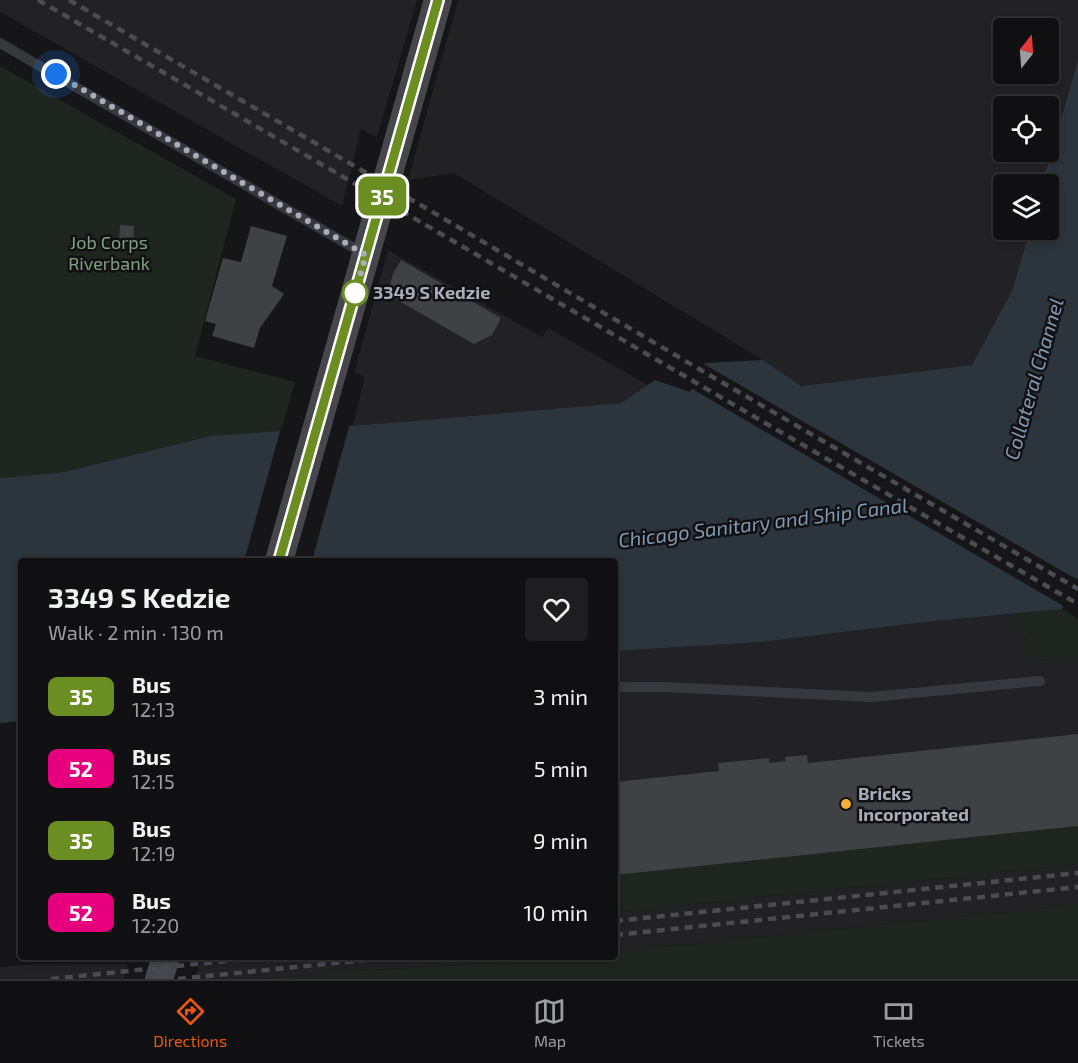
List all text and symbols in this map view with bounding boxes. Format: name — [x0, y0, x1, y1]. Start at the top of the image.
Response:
north arrow — [993, 18, 1059, 84]
map controls — [993, 18, 1059, 240]
your location — [41, 59, 71, 89]
button: locate — [993, 96, 1059, 162]
button: layers — [993, 174, 1059, 240]
line badge: 35 — [355, 176, 409, 216]
text: 35 — [370, 184, 394, 209]
park label: Job Corps Riverbank — [68, 231, 150, 274]
marker: 3349 S Kedzie — [342, 280, 368, 306]
place label: 3349 S Kedzie — [373, 281, 490, 303]
water label: Collateral Channel — [998, 295, 1068, 462]
water label: Chicago Sanitary and Ship Canal — [617, 492, 909, 553]
button: heart — [525, 578, 588, 641]
text: 3349 S Kedzie — [48, 580, 231, 614]
text: Walk · 2 min · 130 m — [48, 620, 224, 644]
text: Bus — [132, 671, 171, 697]
text: 3 min — [533, 683, 588, 709]
text: 35 — [69, 684, 93, 709]
text: 12:13 — [132, 697, 175, 721]
text: Bus — [132, 743, 171, 769]
text: 5 min — [534, 755, 588, 781]
text: 52 — [69, 756, 93, 781]
text: 12:15 — [132, 769, 175, 793]
place label: Bricks Incorporated — [858, 782, 969, 825]
marker: Bricks Incorporated — [839, 797, 853, 811]
text: Bus — [132, 815, 171, 841]
text: 9 min — [533, 827, 588, 853]
text: 35 — [69, 828, 93, 853]
text: 12:19 — [132, 841, 175, 865]
text: Bus — [132, 887, 171, 913]
text: 10 min — [524, 899, 588, 925]
text: 52 — [69, 900, 93, 925]
text: 12:20 — [132, 913, 179, 937]
tab: Directions — [153, 995, 227, 1050]
tab: Map — [533, 995, 566, 1050]
tab: Tickets — [873, 995, 925, 1050]

